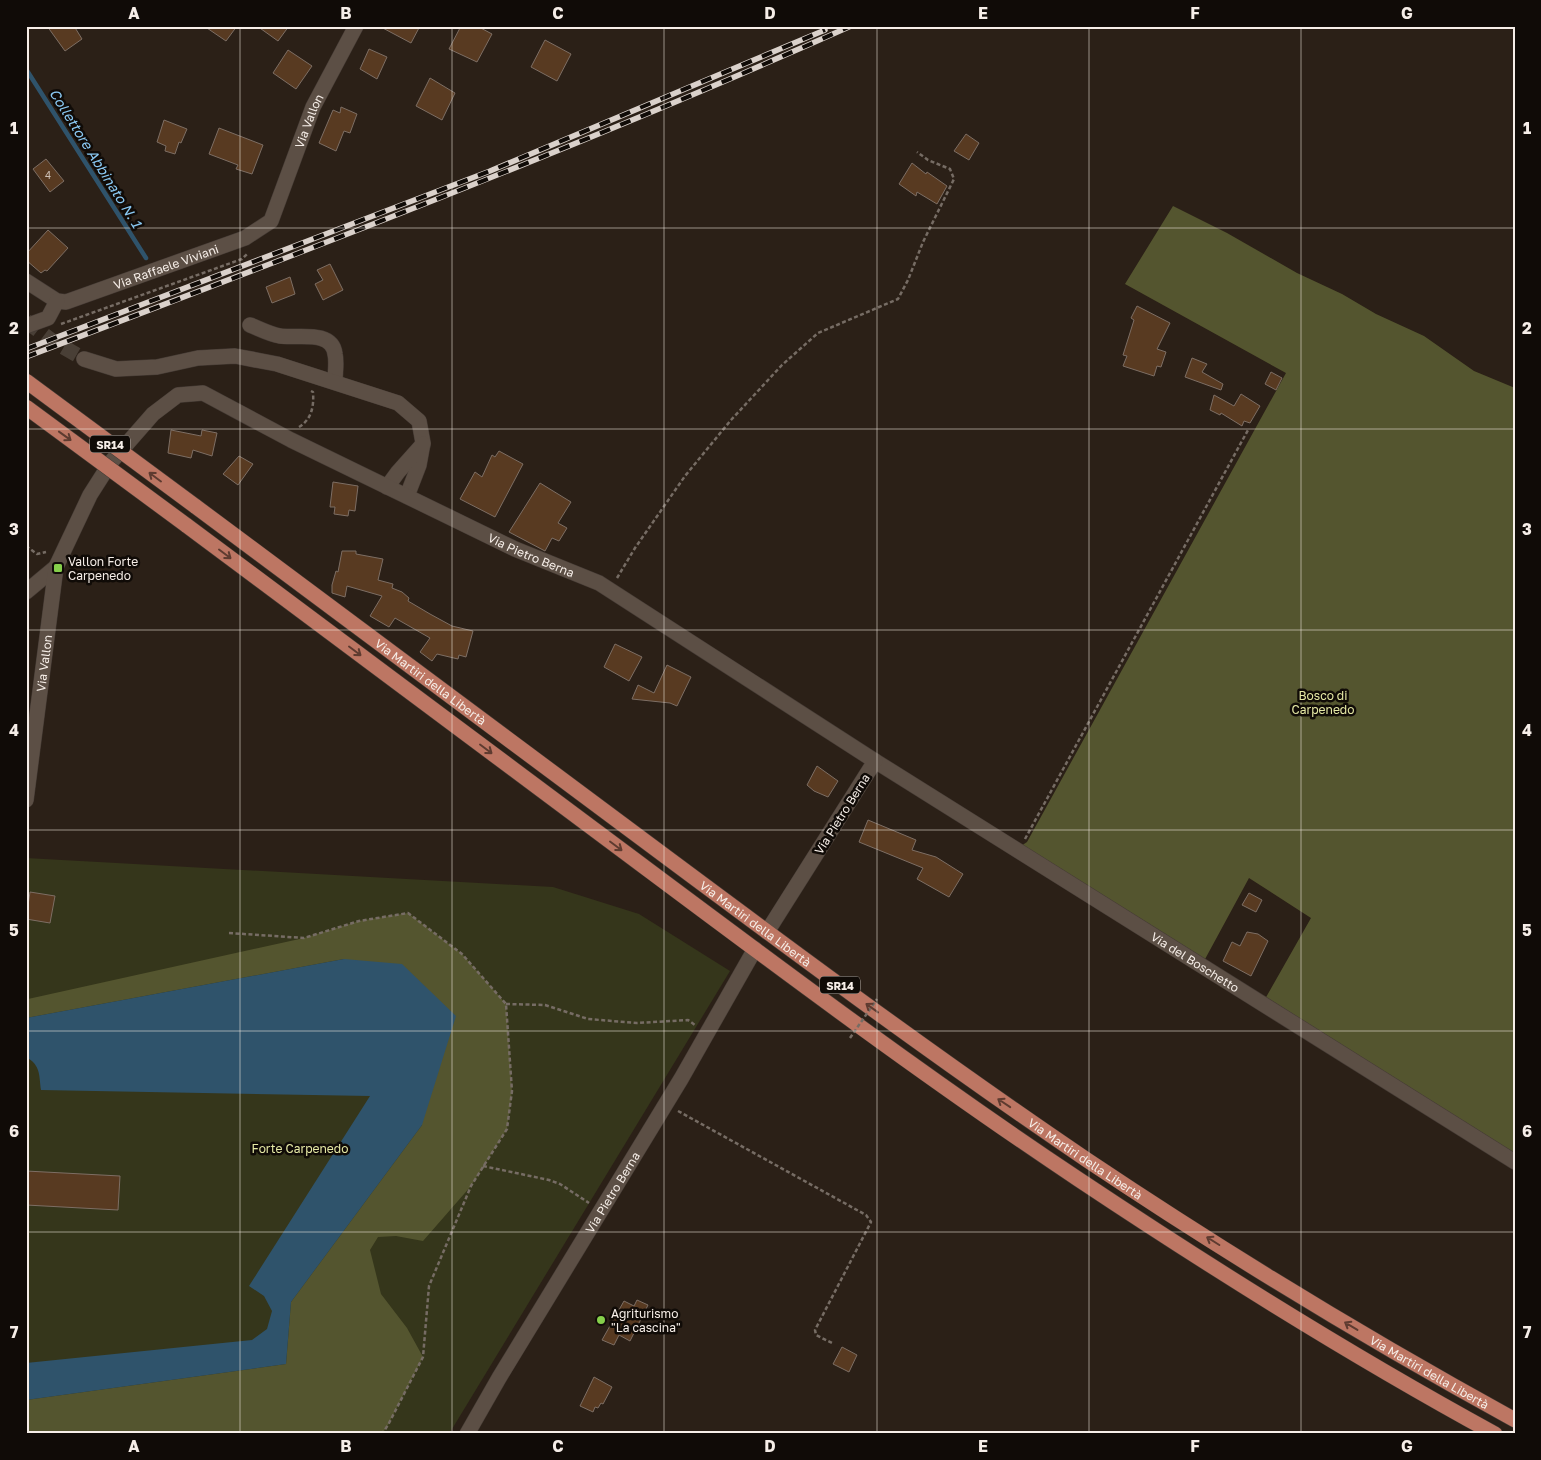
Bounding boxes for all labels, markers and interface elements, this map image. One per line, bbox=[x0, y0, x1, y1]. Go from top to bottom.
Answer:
text: A bbox=[128, 3, 140, 23]
text: B bbox=[340, 3, 352, 23]
text: C bbox=[552, 3, 564, 23]
text: D bbox=[764, 3, 776, 23]
text: E bbox=[978, 3, 988, 23]
text: F bbox=[1190, 3, 1200, 23]
text: G bbox=[1401, 3, 1413, 23]
water label: Collettore Abbinato N. 1 bbox=[46, 85, 146, 231]
street label: Via Vallon bbox=[291, 91, 326, 150]
text: 1 bbox=[10, 118, 18, 138]
text: 1 bbox=[1523, 118, 1531, 138]
house number: 4 bbox=[45, 169, 51, 181]
street label: Via Raffaele Viviani bbox=[111, 241, 220, 292]
text: 2 bbox=[9, 318, 19, 338]
text: 2 bbox=[1522, 318, 1532, 338]
one-way arrow bbox=[58, 431, 72, 441]
road number: SR14 bbox=[90, 436, 130, 452]
one-way arrow bbox=[148, 472, 162, 482]
text: 3 bbox=[9, 519, 19, 539]
text: 3 bbox=[1522, 519, 1532, 539]
street label: Via Pietro Berna bbox=[486, 530, 577, 580]
one-way arrow bbox=[218, 549, 231, 560]
place label: Vallon Forte Carpenedo bbox=[68, 554, 138, 583]
marker: Vallon Forte Carpenedo bbox=[52, 562, 64, 574]
street label: Via Vallon bbox=[33, 634, 55, 693]
street label: Via Martiri della Libertà bbox=[372, 635, 489, 728]
one-way arrow bbox=[348, 646, 361, 657]
park label: Bosco di Carpenedo bbox=[1292, 688, 1354, 717]
text: 4 bbox=[9, 720, 19, 740]
text: 4 bbox=[1522, 720, 1532, 740]
one-way arrow bbox=[479, 743, 492, 754]
street label: Via Pietro Berna bbox=[811, 771, 873, 857]
one-way arrow bbox=[609, 841, 623, 851]
street label: Via Martiri della Libertà bbox=[697, 877, 814, 969]
text: 5 bbox=[9, 920, 19, 940]
text: 5 bbox=[1522, 920, 1532, 940]
street label: Via del Boschetto bbox=[1148, 928, 1242, 995]
road number: SR14 bbox=[820, 976, 860, 994]
one-way arrow bbox=[865, 1003, 879, 1013]
one-way arrow bbox=[998, 1098, 1012, 1108]
street label: Via Martiri della Libertà bbox=[1025, 1115, 1146, 1202]
text: 6 bbox=[9, 1121, 19, 1141]
text: 6 bbox=[1522, 1121, 1532, 1141]
park label: Forte Carpenedo bbox=[252, 1141, 348, 1156]
street label: Via Pietro Berna bbox=[582, 1149, 643, 1236]
one-way arrow bbox=[1206, 1235, 1220, 1245]
place label: Agriturismo "La cascina" bbox=[611, 1306, 681, 1335]
marker: Agriturismo "La cascina" bbox=[595, 1314, 607, 1326]
one-way arrow bbox=[1345, 1321, 1359, 1331]
text: 7 bbox=[10, 1322, 19, 1342]
text: 7 bbox=[1523, 1322, 1532, 1342]
street label: Via Martiri della Libertà bbox=[1367, 1332, 1492, 1412]
text: A bbox=[128, 1436, 140, 1456]
text: B bbox=[340, 1436, 352, 1456]
text: C bbox=[552, 1436, 564, 1456]
text: D bbox=[764, 1436, 776, 1456]
text: E bbox=[978, 1436, 988, 1456]
text: F bbox=[1190, 1436, 1200, 1456]
text: G bbox=[1401, 1436, 1413, 1456]

